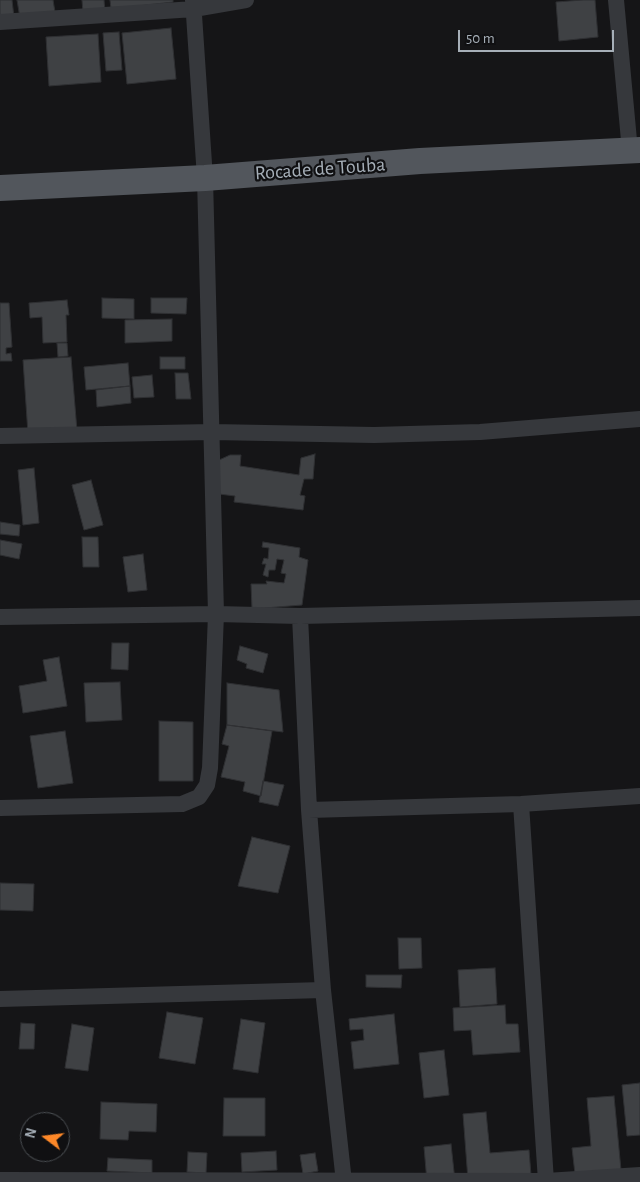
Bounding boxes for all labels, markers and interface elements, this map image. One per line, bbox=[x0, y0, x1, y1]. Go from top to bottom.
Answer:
scale bar bbox=[460, 20, 616, 52]
text: 50 m bbox=[466, 31, 495, 46]
street label: Rocade de Touba bbox=[254, 152, 386, 186]
north arrow bbox=[20, 1112, 70, 1162]
text: N bbox=[23, 1127, 39, 1140]

